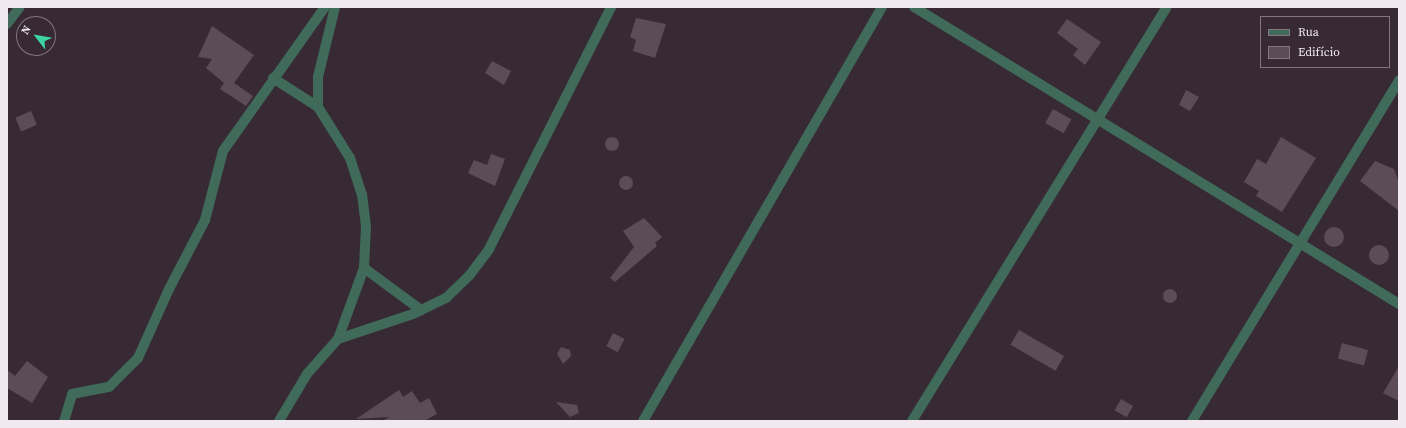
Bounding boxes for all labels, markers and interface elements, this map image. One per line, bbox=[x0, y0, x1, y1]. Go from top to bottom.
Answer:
north arrow bbox=[16, 16, 56, 56]
legend bbox=[1260, 16, 1390, 68]
text: N bbox=[18, 23, 35, 37]
text: Rua bbox=[1298, 24, 1319, 40]
text: Edifício bbox=[1298, 44, 1340, 60]

